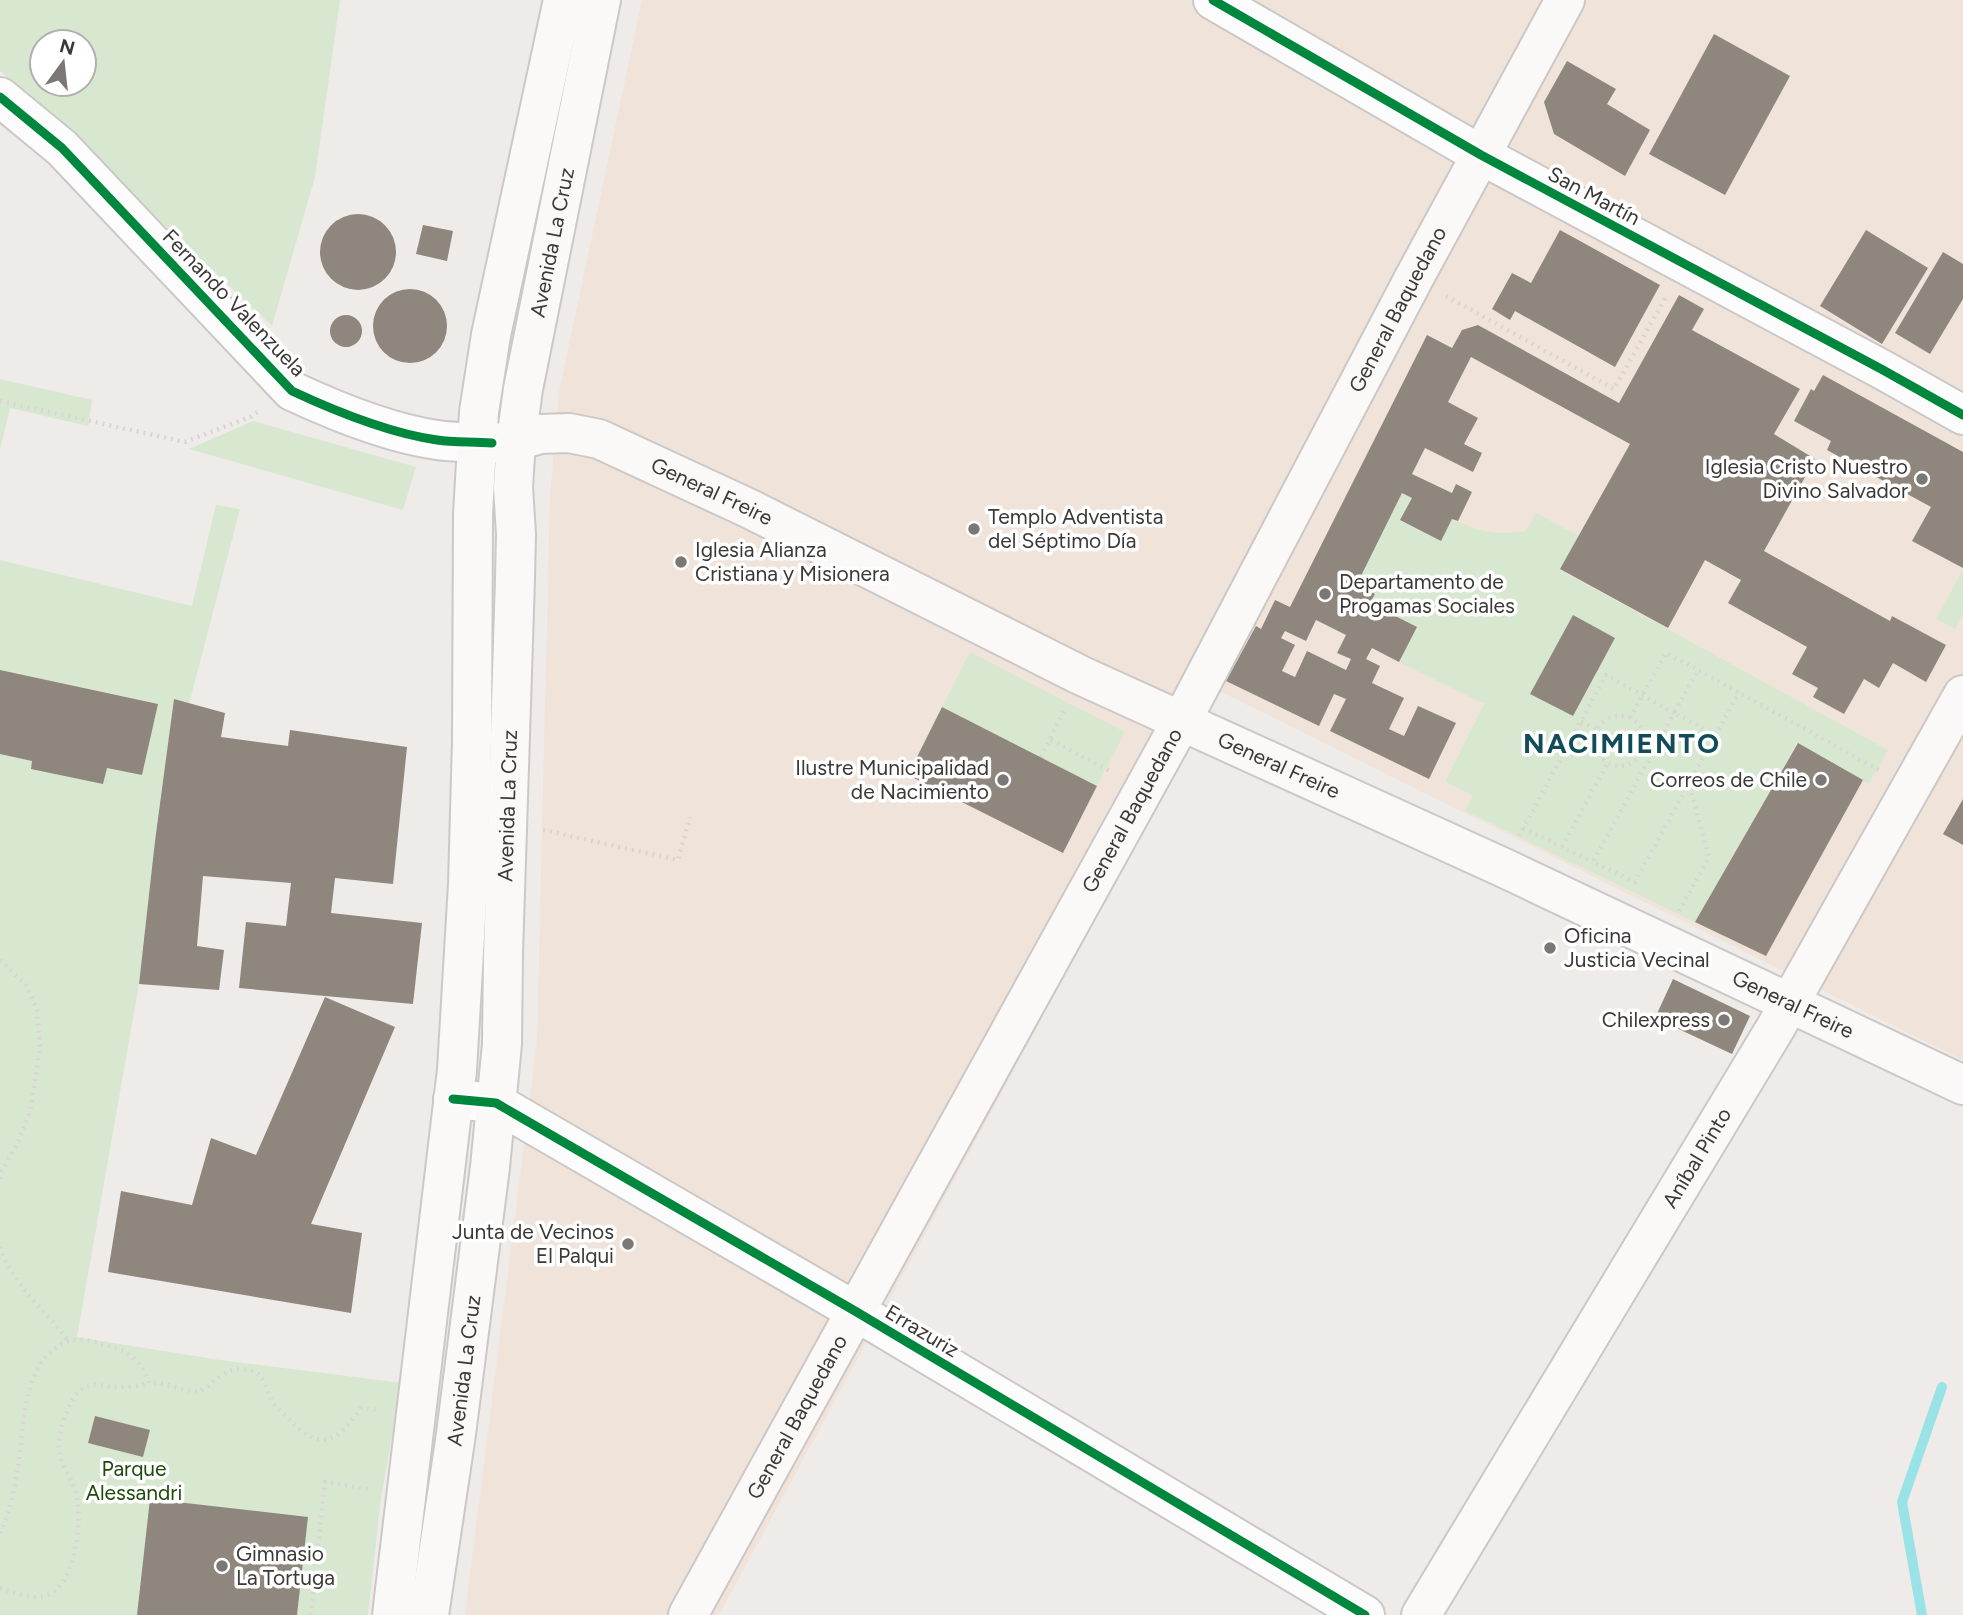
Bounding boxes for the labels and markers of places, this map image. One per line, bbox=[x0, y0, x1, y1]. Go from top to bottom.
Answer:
place label: Iglesia Cristo Nuestro Divino Salvador bbox=[1705, 454, 1908, 503]
marker: Iglesia Cristo Nuestro Divino Salvador bbox=[1914, 471, 1930, 487]
place label: Templo Adventista del Séptimo Día bbox=[988, 504, 1163, 553]
marker: Templo Adventista del Séptimo Día bbox=[966, 521, 982, 537]
place label: Iglesia Alianza Cristiana y Misionera bbox=[695, 537, 890, 586]
marker: Iglesia Alianza Cristiana y Misionera bbox=[673, 554, 689, 570]
place label: Departamento de Progamas Sociales bbox=[1339, 569, 1515, 618]
marker: Departamento de Progamas Sociales bbox=[1317, 586, 1333, 602]
place label: Ilustre Municipalidad de Nacimiento bbox=[795, 755, 989, 804]
place label: Correos de Chile bbox=[1650, 767, 1807, 792]
marker: Ilustre Municipalidad de Nacimiento bbox=[995, 772, 1011, 788]
marker: Correos de Chile bbox=[1813, 772, 1829, 788]
place label: Oficina Justicia Vecinal bbox=[1564, 923, 1710, 972]
marker: Oficina Justicia Vecinal bbox=[1542, 940, 1558, 956]
place label: Chilexpress bbox=[1602, 1007, 1710, 1032]
marker: Chilexpress bbox=[1716, 1012, 1732, 1028]
place label: Junta de Vecinos El Palqui bbox=[452, 1219, 614, 1268]
marker: Junta de Vecinos El Palqui bbox=[620, 1236, 636, 1252]
place label: Gimnasio La Tortuga bbox=[236, 1541, 335, 1590]
marker: Gimnasio La Tortuga bbox=[214, 1558, 230, 1574]

